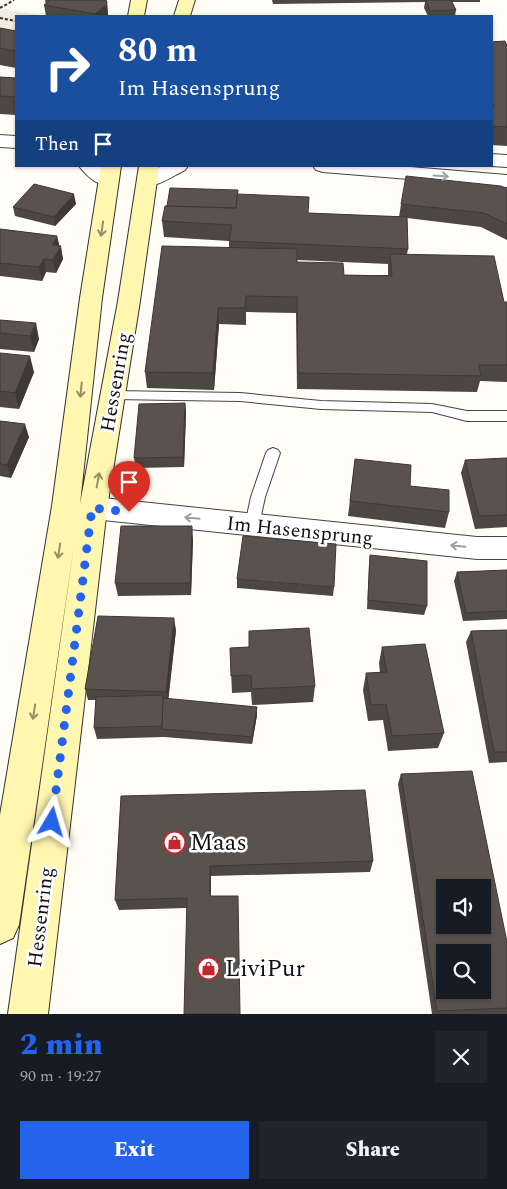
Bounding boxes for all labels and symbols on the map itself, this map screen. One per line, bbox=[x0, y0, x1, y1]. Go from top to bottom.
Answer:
one-way arrow bbox=[433, 171, 449, 180]
one-way arrow bbox=[96, 221, 106, 237]
street label: Hessenring bbox=[92, 330, 140, 434]
one-way arrow bbox=[76, 382, 86, 398]
pin bbox=[108, 461, 150, 512]
one-way arrow bbox=[93, 472, 103, 488]
street label: Im Hasensprung bbox=[225, 508, 375, 554]
one-way arrow bbox=[185, 513, 201, 523]
one-way arrow bbox=[451, 542, 467, 551]
one-way arrow bbox=[54, 543, 64, 559]
one-way arrow bbox=[28, 703, 38, 719]
position arrow bbox=[25, 795, 77, 847]
place label: Maas bbox=[190, 825, 247, 861]
shop icon: Maas bbox=[162, 830, 186, 854]
street label: Hessenring bbox=[20, 865, 62, 969]
place label: LiviPur bbox=[225, 951, 305, 987]
shop icon: LiviPur bbox=[197, 956, 221, 980]

